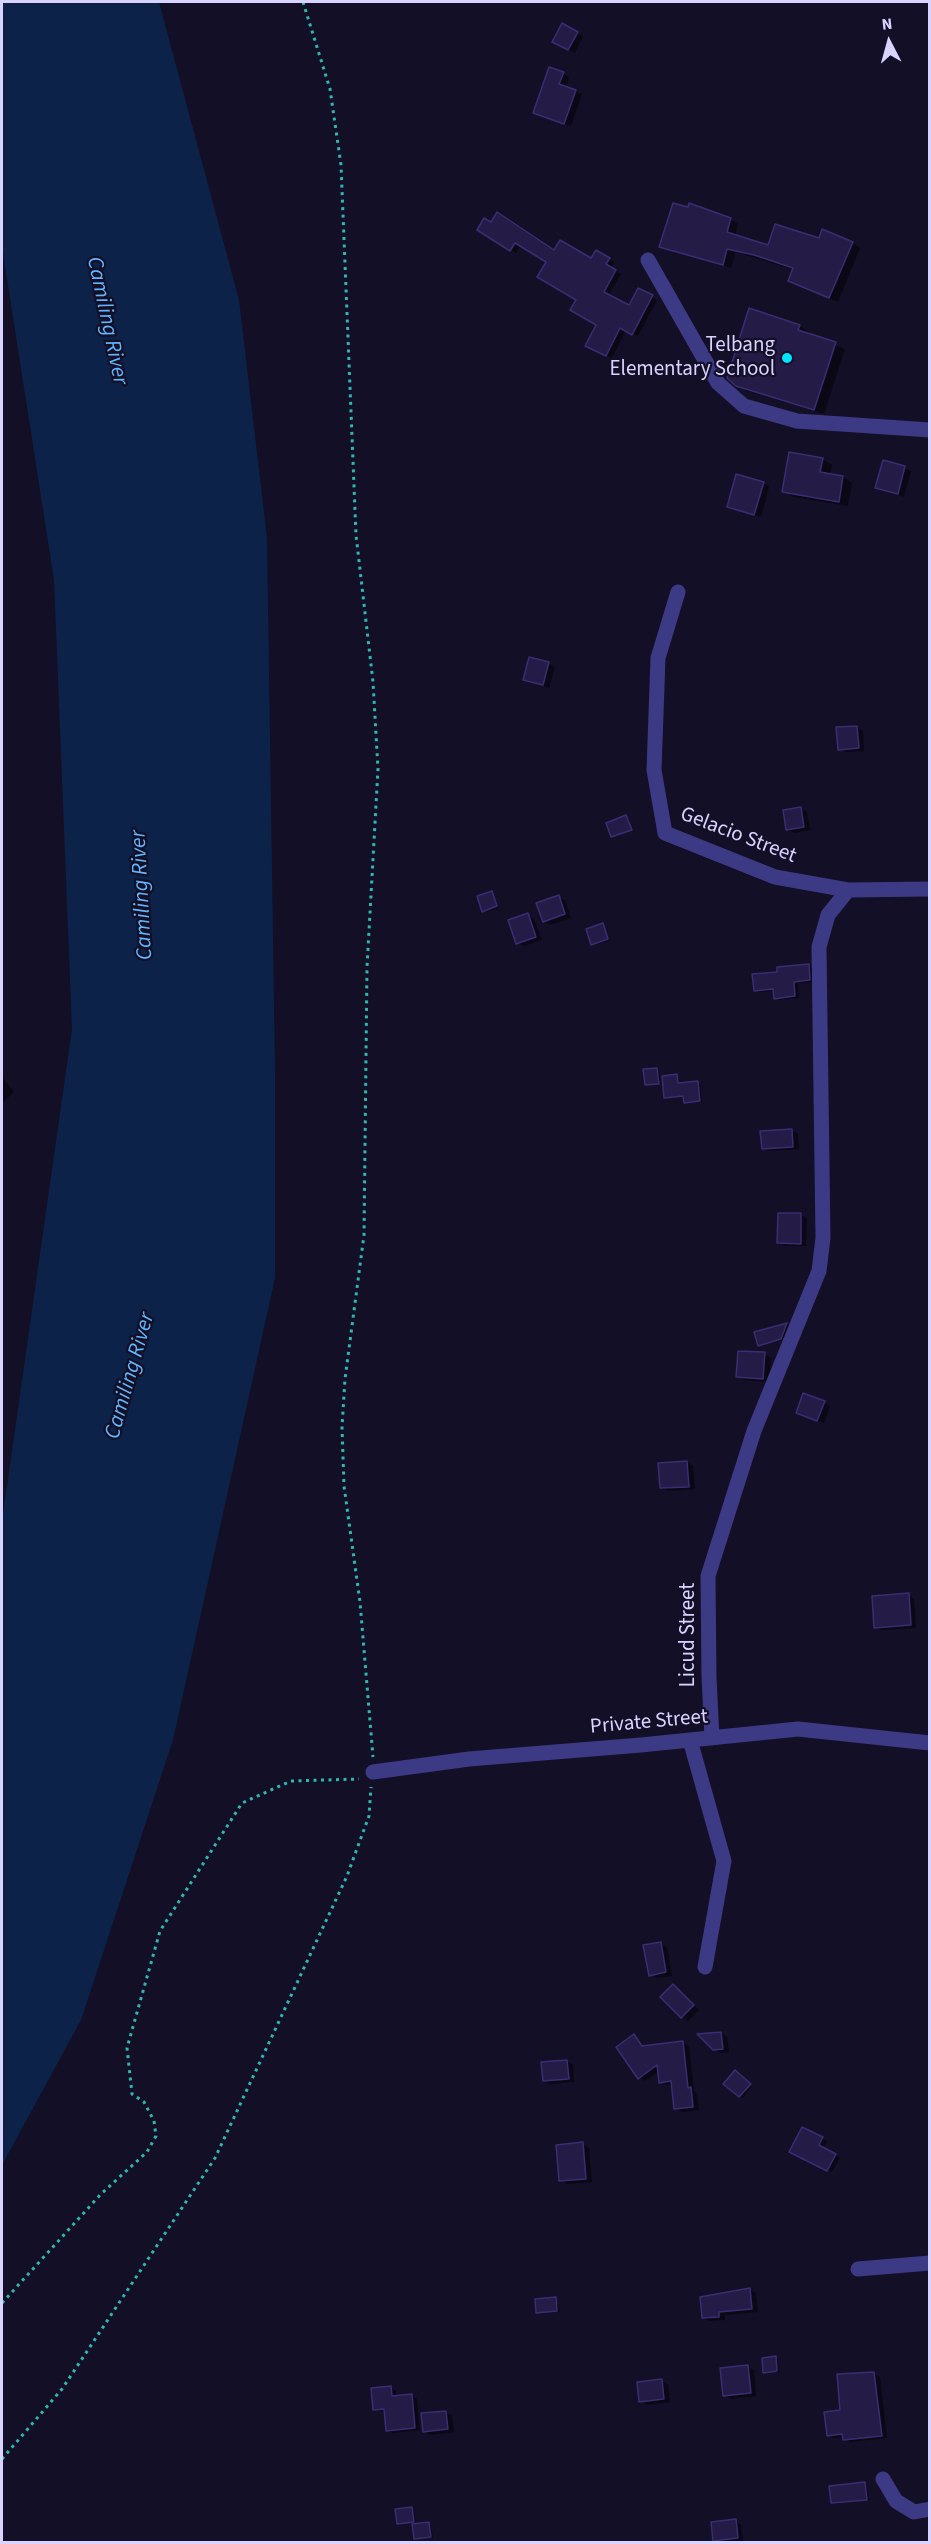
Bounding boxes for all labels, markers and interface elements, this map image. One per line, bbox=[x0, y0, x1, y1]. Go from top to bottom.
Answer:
north arrow bbox=[859, 12, 919, 72]
text: N bbox=[881, 13, 894, 36]
water label: Camiling River bbox=[80, 255, 132, 387]
place label: Telbang Elementary School bbox=[609, 333, 775, 383]
marker: Telbang Elementary School bbox=[780, 351, 794, 365]
street label: Gelacio Street bbox=[676, 802, 800, 870]
water label: Camiling River bbox=[126, 829, 160, 961]
water label: Camiling River bbox=[100, 1310, 162, 1442]
street label: Licud Street bbox=[676, 1583, 702, 1687]
street label: Private Street bbox=[589, 1705, 709, 1741]

